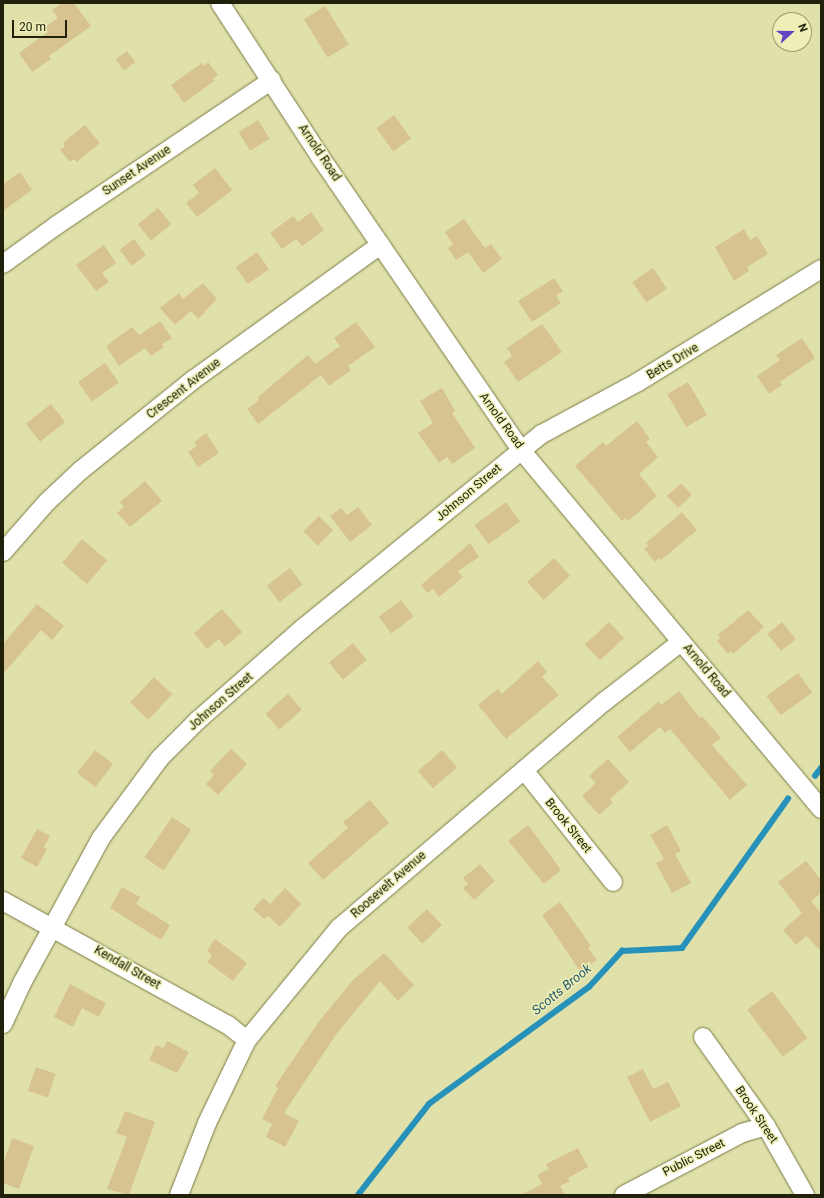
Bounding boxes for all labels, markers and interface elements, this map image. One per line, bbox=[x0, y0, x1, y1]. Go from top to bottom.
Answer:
scale bar bbox=[14, 12, 69, 38]
north arrow bbox=[772, 12, 812, 52]
text: 20 m bbox=[19, 20, 46, 34]
text: N bbox=[795, 22, 810, 34]
street label: Arnold Road bbox=[295, 122, 343, 184]
street label: Sunset Avenue bbox=[100, 143, 174, 199]
street label: Betts Drive bbox=[645, 341, 701, 383]
street label: Crescent Avenue bbox=[144, 356, 224, 422]
street label: Arnold Road bbox=[476, 390, 526, 452]
street label: Johnson Street bbox=[433, 461, 505, 525]
street label: Arnold Road bbox=[679, 641, 733, 701]
street label: Johnson Street bbox=[186, 670, 256, 734]
street label: Brook Street bbox=[542, 796, 594, 856]
street label: Roosevelt Avenue bbox=[349, 848, 429, 922]
street label: Kendall Street bbox=[91, 943, 163, 993]
water label: Scotts Brook bbox=[529, 961, 595, 1019]
street label: Brook Street bbox=[732, 1084, 780, 1146]
street label: Public Street bbox=[661, 1136, 727, 1180]

